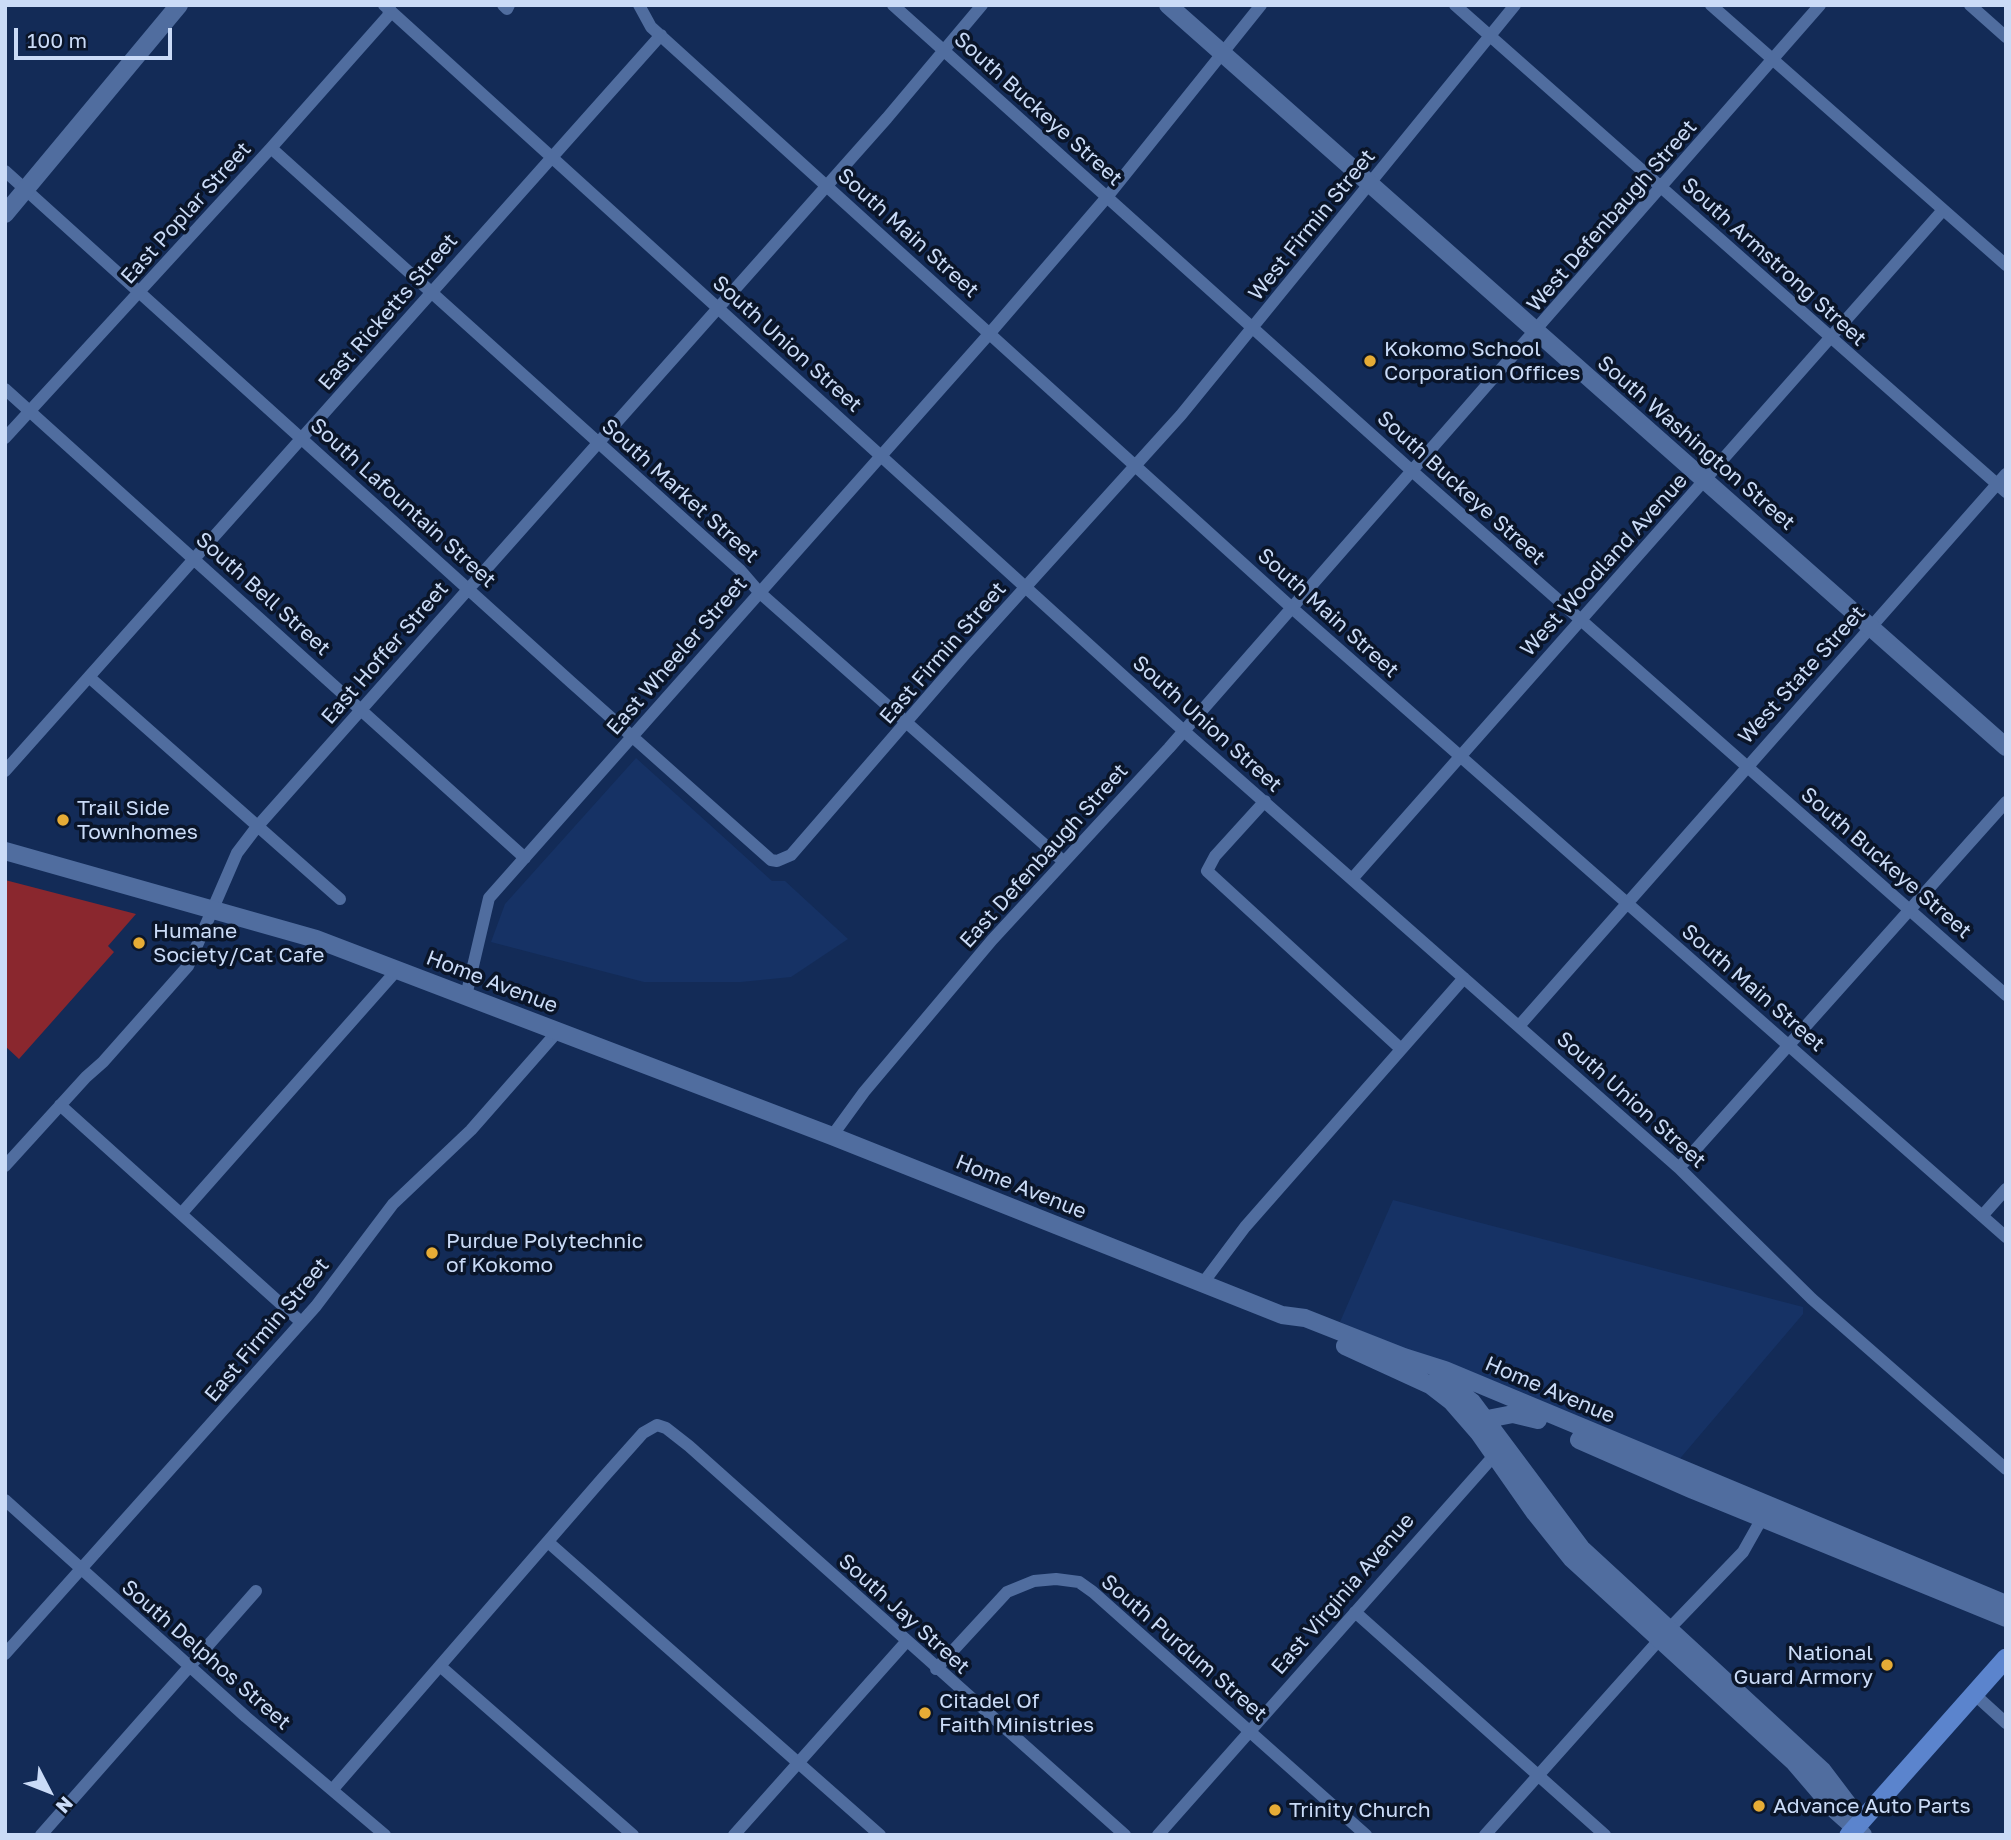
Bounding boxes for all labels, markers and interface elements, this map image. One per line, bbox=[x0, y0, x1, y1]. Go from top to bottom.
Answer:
scale bar bbox=[18, 14, 175, 58]
text: 100 m bbox=[27, 27, 87, 53]
street label: South Buckeye Street bbox=[949, 27, 1127, 191]
street label: West Defenbaugh Street bbox=[1522, 115, 1702, 317]
street label: East Poplar Street bbox=[116, 137, 256, 289]
street label: West Firmin Street bbox=[1243, 144, 1381, 306]
street label: South Main Street bbox=[832, 163, 984, 303]
street label: South Armstrong Street bbox=[1677, 173, 1871, 351]
street label: East Ricketts Street bbox=[313, 229, 463, 395]
street label: South Union Street bbox=[707, 270, 867, 418]
place label: Kokomo School Corporation Offices bbox=[1384, 336, 1580, 386]
street label: South Washington Street bbox=[1592, 350, 1800, 536]
marker: Kokomo School Corporation Offices bbox=[1362, 353, 1378, 369]
street label: South Buckeye Street bbox=[1372, 406, 1550, 570]
street label: South Lafountain Street bbox=[305, 413, 501, 593]
street label: South Market Street bbox=[596, 414, 764, 568]
street label: West Woodland Avenue bbox=[1515, 468, 1693, 662]
street label: South Bell Street bbox=[191, 527, 335, 661]
street label: South Main Street bbox=[1252, 543, 1404, 683]
street label: East Wheeler Street bbox=[602, 572, 752, 740]
street label: East Hoffer Street bbox=[316, 577, 454, 729]
street label: East Firmin Street bbox=[874, 577, 1012, 729]
street label: West State Street bbox=[1733, 601, 1871, 749]
street label: South Union Street bbox=[1127, 650, 1287, 798]
street label: East Defenbaugh Street bbox=[955, 759, 1133, 953]
street label: South Buckeye Street bbox=[1796, 782, 1976, 944]
place label: Trail Side Townhomes bbox=[77, 795, 198, 845]
marker: Trail Side Townhomes bbox=[55, 812, 71, 828]
place label: Humane Society/Cat Cafe bbox=[153, 918, 324, 968]
street label: South Main Street bbox=[1676, 919, 1830, 1057]
marker: Humane Society/Cat Cafe bbox=[131, 935, 147, 951]
street label: Home Avenue bbox=[423, 945, 561, 1019]
street label: South Union Street bbox=[1551, 1026, 1711, 1174]
street label: Home Avenue bbox=[952, 1149, 1090, 1225]
place label: Purdue Polytechnic of Kokomo bbox=[446, 1228, 643, 1278]
marker: Purdue Polytechnic of Kokomo bbox=[424, 1245, 440, 1261]
street label: East Firmin Street bbox=[199, 1253, 335, 1407]
street label: Home Avenue bbox=[1481, 1351, 1619, 1429]
street label: East Virginia Avenue bbox=[1266, 1508, 1420, 1680]
street label: South Jay Street bbox=[833, 1549, 975, 1679]
street label: South Purdum Street bbox=[1096, 1569, 1272, 1727]
street label: South Delphos Street bbox=[116, 1575, 296, 1735]
place label: National Guard Armory bbox=[1733, 1640, 1873, 1690]
marker: National Guard Armory bbox=[1879, 1657, 1895, 1673]
place label: Citadel Of Faith Ministries bbox=[939, 1688, 1094, 1738]
marker: Citadel Of Faith Ministries bbox=[917, 1705, 933, 1721]
north arrow bbox=[14, 1756, 84, 1826]
text: N bbox=[52, 1792, 78, 1818]
place label: Advance Auto Parts bbox=[1773, 1793, 1971, 1819]
place label: Trinity Church bbox=[1289, 1797, 1431, 1823]
marker: Advance Auto Parts bbox=[1751, 1798, 1767, 1814]
marker: Trinity Church bbox=[1267, 1802, 1283, 1818]

